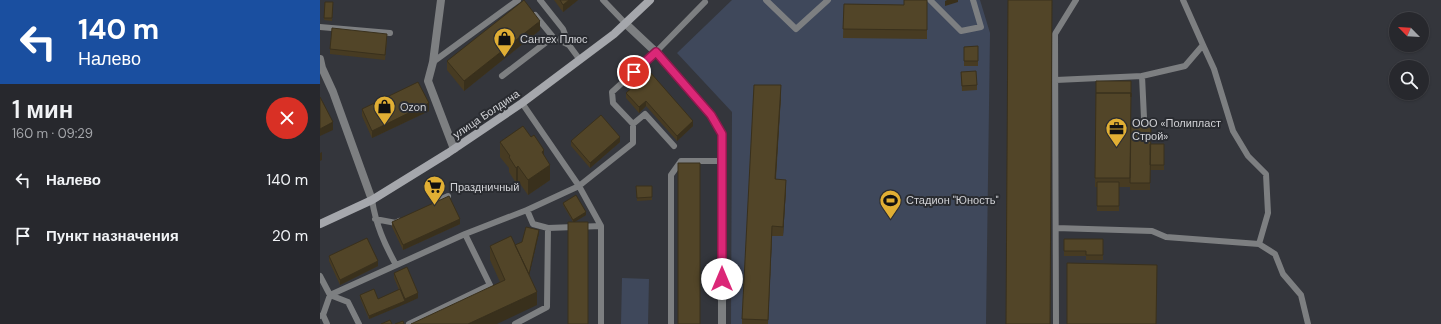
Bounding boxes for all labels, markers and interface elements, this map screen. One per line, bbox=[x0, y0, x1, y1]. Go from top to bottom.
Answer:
text: 140 m bbox=[78, 11, 159, 48]
north arrow bbox=[1389, 12, 1429, 52]
map controls bbox=[1389, 12, 1429, 100]
icon: left bbox=[12, 16, 64, 68]
shop icon: Сантех Плюс bbox=[491, 26, 517, 59]
place label: Сантех Плюс bbox=[520, 32, 588, 46]
text: Налево bbox=[78, 47, 141, 71]
pin bbox=[617, 55, 651, 89]
button: search bbox=[1389, 60, 1429, 100]
icon: arrive bbox=[623, 61, 645, 83]
street label: улица Болдина bbox=[450, 86, 523, 141]
text: 1 мин bbox=[12, 94, 73, 125]
shop icon: Ozon bbox=[372, 94, 398, 127]
button: close bbox=[266, 97, 308, 139]
place label: Ozon bbox=[400, 100, 426, 114]
office icon: ООО «Полипласт Строй» bbox=[1103, 116, 1129, 149]
place label: ООО «Полипласт Строй» bbox=[1132, 116, 1221, 143]
text: 160 m · 09:29 bbox=[12, 125, 93, 142]
icon: left bbox=[12, 169, 34, 191]
text: Налево bbox=[46, 170, 101, 190]
text: 140 m bbox=[267, 170, 308, 190]
supermarket icon: Праздничный bbox=[422, 174, 448, 207]
place label: Праздничный bbox=[450, 180, 519, 194]
sports icon: Стадион "Юность" bbox=[877, 187, 903, 220]
place label: Стадион "Юность" bbox=[906, 193, 999, 207]
icon: arrive bbox=[12, 225, 34, 247]
text: Пункт назначения bbox=[46, 226, 179, 246]
text: 20 m bbox=[272, 226, 308, 246]
position arrow bbox=[701, 258, 743, 300]

